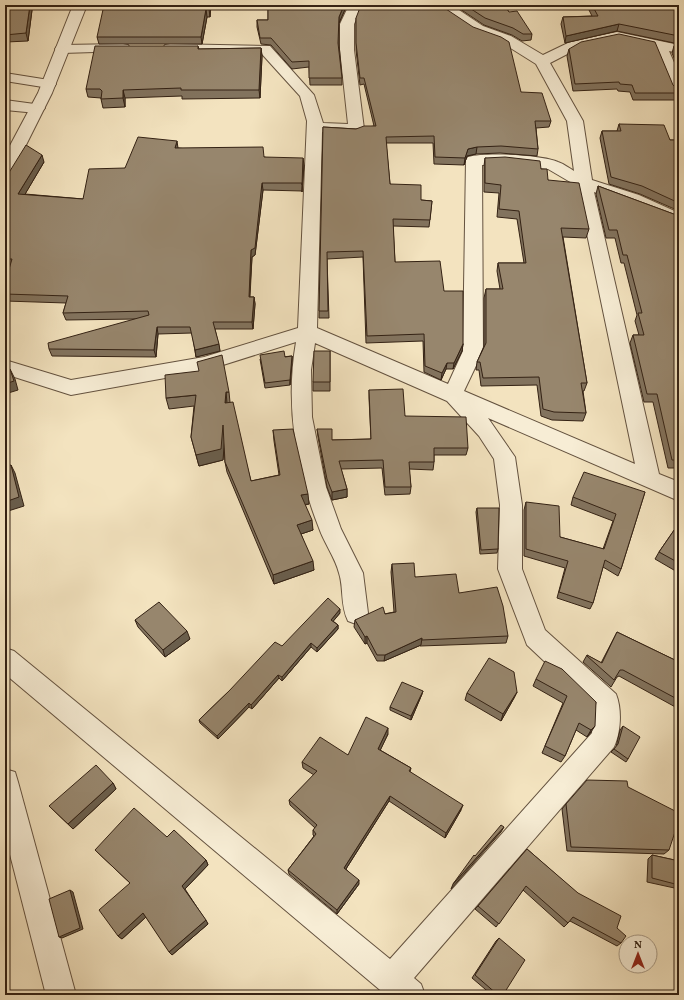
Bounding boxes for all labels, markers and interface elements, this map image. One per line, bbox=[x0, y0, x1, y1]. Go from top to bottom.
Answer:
north arrow bbox=[618, 934, 658, 974]
text: N bbox=[634, 938, 642, 953]

